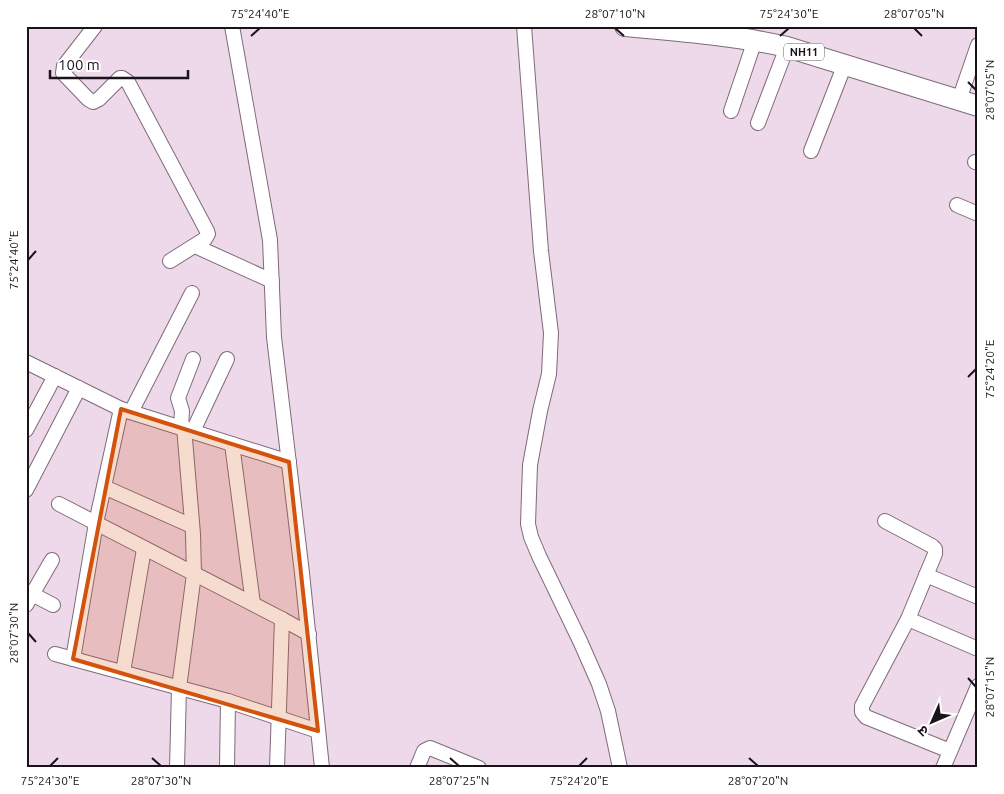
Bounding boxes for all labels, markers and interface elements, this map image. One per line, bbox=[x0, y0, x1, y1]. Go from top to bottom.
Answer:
text: 75°24'40"E bbox=[231, 7, 290, 20]
text: 28°07'10"N bbox=[585, 7, 645, 20]
text: 75°24'30"E bbox=[760, 7, 819, 20]
text: 28°07'05"N bbox=[884, 7, 944, 20]
road number: NH11 bbox=[784, 44, 824, 61]
scale bar bbox=[50, 48, 188, 80]
text: 100 m bbox=[58, 56, 100, 73]
text: 28°07'05"N bbox=[983, 60, 996, 120]
text: 75°24'40"E bbox=[7, 230, 20, 289]
text: 75°24'20"E bbox=[983, 339, 996, 398]
text: 28°07'30"N bbox=[7, 603, 20, 663]
text: 28°07'15"N bbox=[983, 657, 996, 717]
north arrow bbox=[906, 696, 956, 746]
text: उ bbox=[914, 722, 931, 740]
text: 75°24'30"E bbox=[21, 774, 80, 787]
text: 28°07'30"N bbox=[131, 774, 191, 787]
text: 28°07'25"N bbox=[429, 774, 489, 787]
text: 75°24'20"E bbox=[550, 774, 609, 787]
text: 28°07'20"N bbox=[728, 774, 788, 787]

